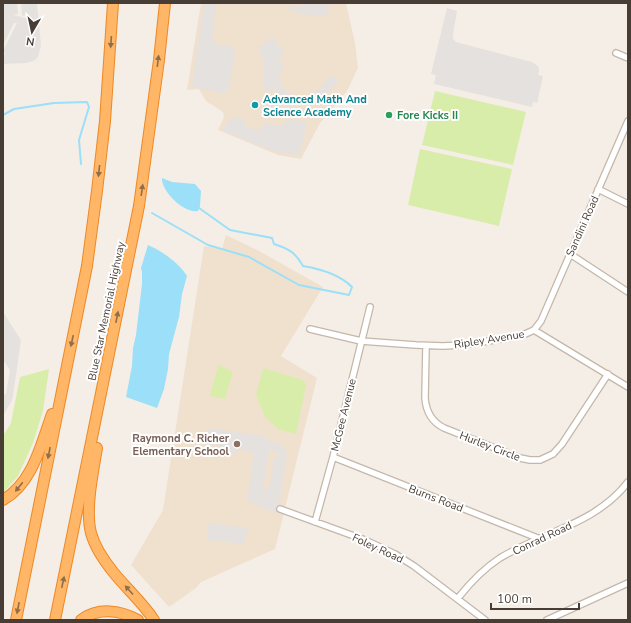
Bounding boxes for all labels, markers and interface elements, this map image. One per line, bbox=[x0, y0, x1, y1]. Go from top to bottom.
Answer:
north arrow bbox=[12, 12, 52, 52]
text: N bbox=[25, 33, 36, 49]
one-way arrow bbox=[108, 36, 115, 48]
one-way arrow bbox=[155, 55, 162, 67]
place label: Advanced Math And Science Academy bbox=[263, 92, 367, 120]
marker: Advanced Math And Science Academy bbox=[250, 100, 260, 110]
place label: Fore Kicks II bbox=[397, 108, 458, 123]
marker: Fore Kicks II bbox=[384, 110, 394, 120]
one-way arrow bbox=[96, 165, 103, 177]
one-way arrow bbox=[139, 184, 145, 196]
street label: Sandini Road bbox=[562, 193, 603, 259]
street label: Blue Star Memorial Highway bbox=[84, 240, 129, 382]
one-way arrow bbox=[114, 311, 120, 324]
street label: Ripley Avenue bbox=[453, 326, 526, 352]
one-way arrow bbox=[69, 335, 75, 347]
street label: McGee Avenue bbox=[327, 377, 360, 453]
street label: Hurley Circle bbox=[457, 428, 522, 465]
place label: Raymond C. Richer Elementary School bbox=[132, 431, 230, 459]
marker: Raymond C. Richer Elementary School bbox=[232, 439, 242, 449]
one-way arrow bbox=[46, 447, 52, 459]
street label: Burns Road bbox=[406, 481, 465, 516]
one-way arrow bbox=[14, 482, 23, 492]
street label: Conrad Road bbox=[510, 518, 574, 559]
street label: Foley Road bbox=[350, 530, 406, 567]
one-way arrow bbox=[60, 576, 66, 588]
one-way arrow bbox=[125, 585, 134, 595]
scale bar bbox=[491, 585, 579, 611]
text: 100 m bbox=[497, 591, 532, 607]
one-way arrow bbox=[15, 602, 21, 614]

